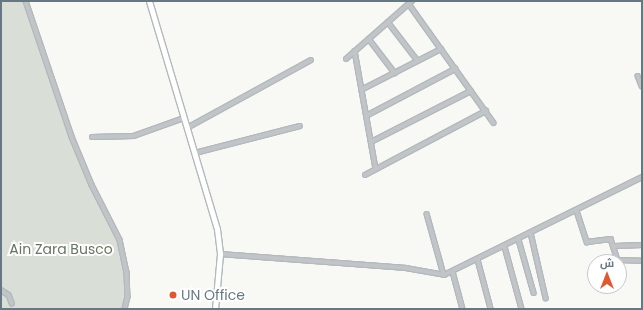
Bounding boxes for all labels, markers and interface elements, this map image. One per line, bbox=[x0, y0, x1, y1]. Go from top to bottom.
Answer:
park label: Ain Zara Busco bbox=[9, 241, 113, 257]
north arrow bbox=[587, 254, 627, 294]
text: ش bbox=[600, 255, 614, 271]
place label: UN Office bbox=[181, 287, 245, 303]
marker: UN Office bbox=[168, 290, 178, 300]

